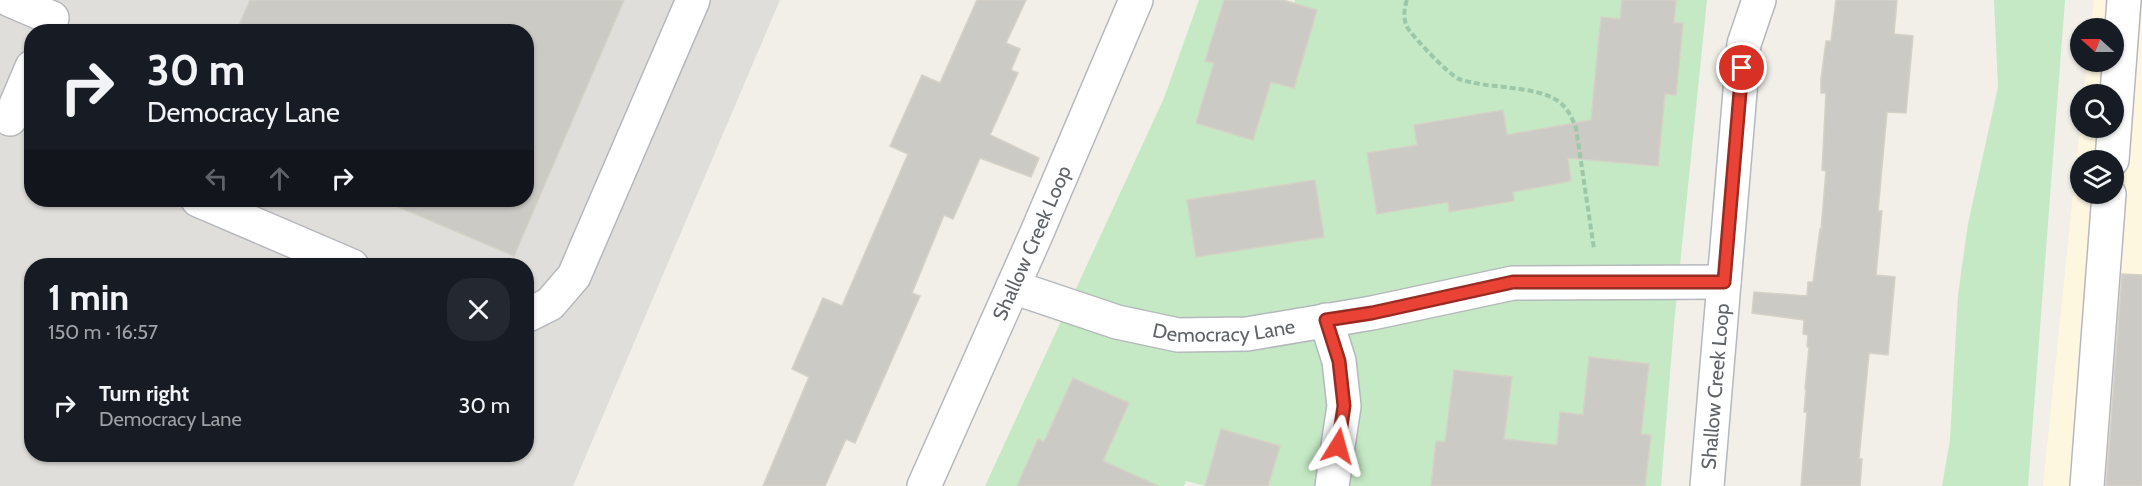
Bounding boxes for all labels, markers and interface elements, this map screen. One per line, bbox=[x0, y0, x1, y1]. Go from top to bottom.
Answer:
north arrow bbox=[2070, 18, 2124, 72]
map controls bbox=[2070, 18, 2124, 204]
pin bbox=[1716, 42, 1767, 93]
text: 30 m bbox=[147, 44, 245, 96]
icon: right bbox=[48, 48, 126, 126]
icon: arrive bbox=[1725, 51, 1758, 84]
button: search bbox=[2070, 84, 2124, 138]
text: Democracy Lane bbox=[147, 96, 340, 129]
button: layers bbox=[2070, 150, 2124, 204]
icon: left bbox=[200, 162, 233, 195]
icon: ahead bbox=[263, 162, 296, 195]
icon: right bbox=[326, 162, 359, 195]
street label: Shallow Creek Loop bbox=[987, 162, 1076, 324]
text: 1 min bbox=[48, 275, 129, 319]
button: close bbox=[447, 278, 510, 341]
street label: Shallow Creek Loop bbox=[1696, 302, 1734, 470]
street label: Democracy Lane bbox=[1151, 314, 1297, 347]
text: 150 m · 16:57 bbox=[48, 320, 158, 344]
text: Turn right bbox=[99, 380, 189, 407]
icon: right bbox=[48, 389, 81, 422]
text: 30 m bbox=[458, 392, 510, 419]
text: Democracy Lane bbox=[99, 407, 242, 431]
position arrow bbox=[1306, 414, 1370, 478]

